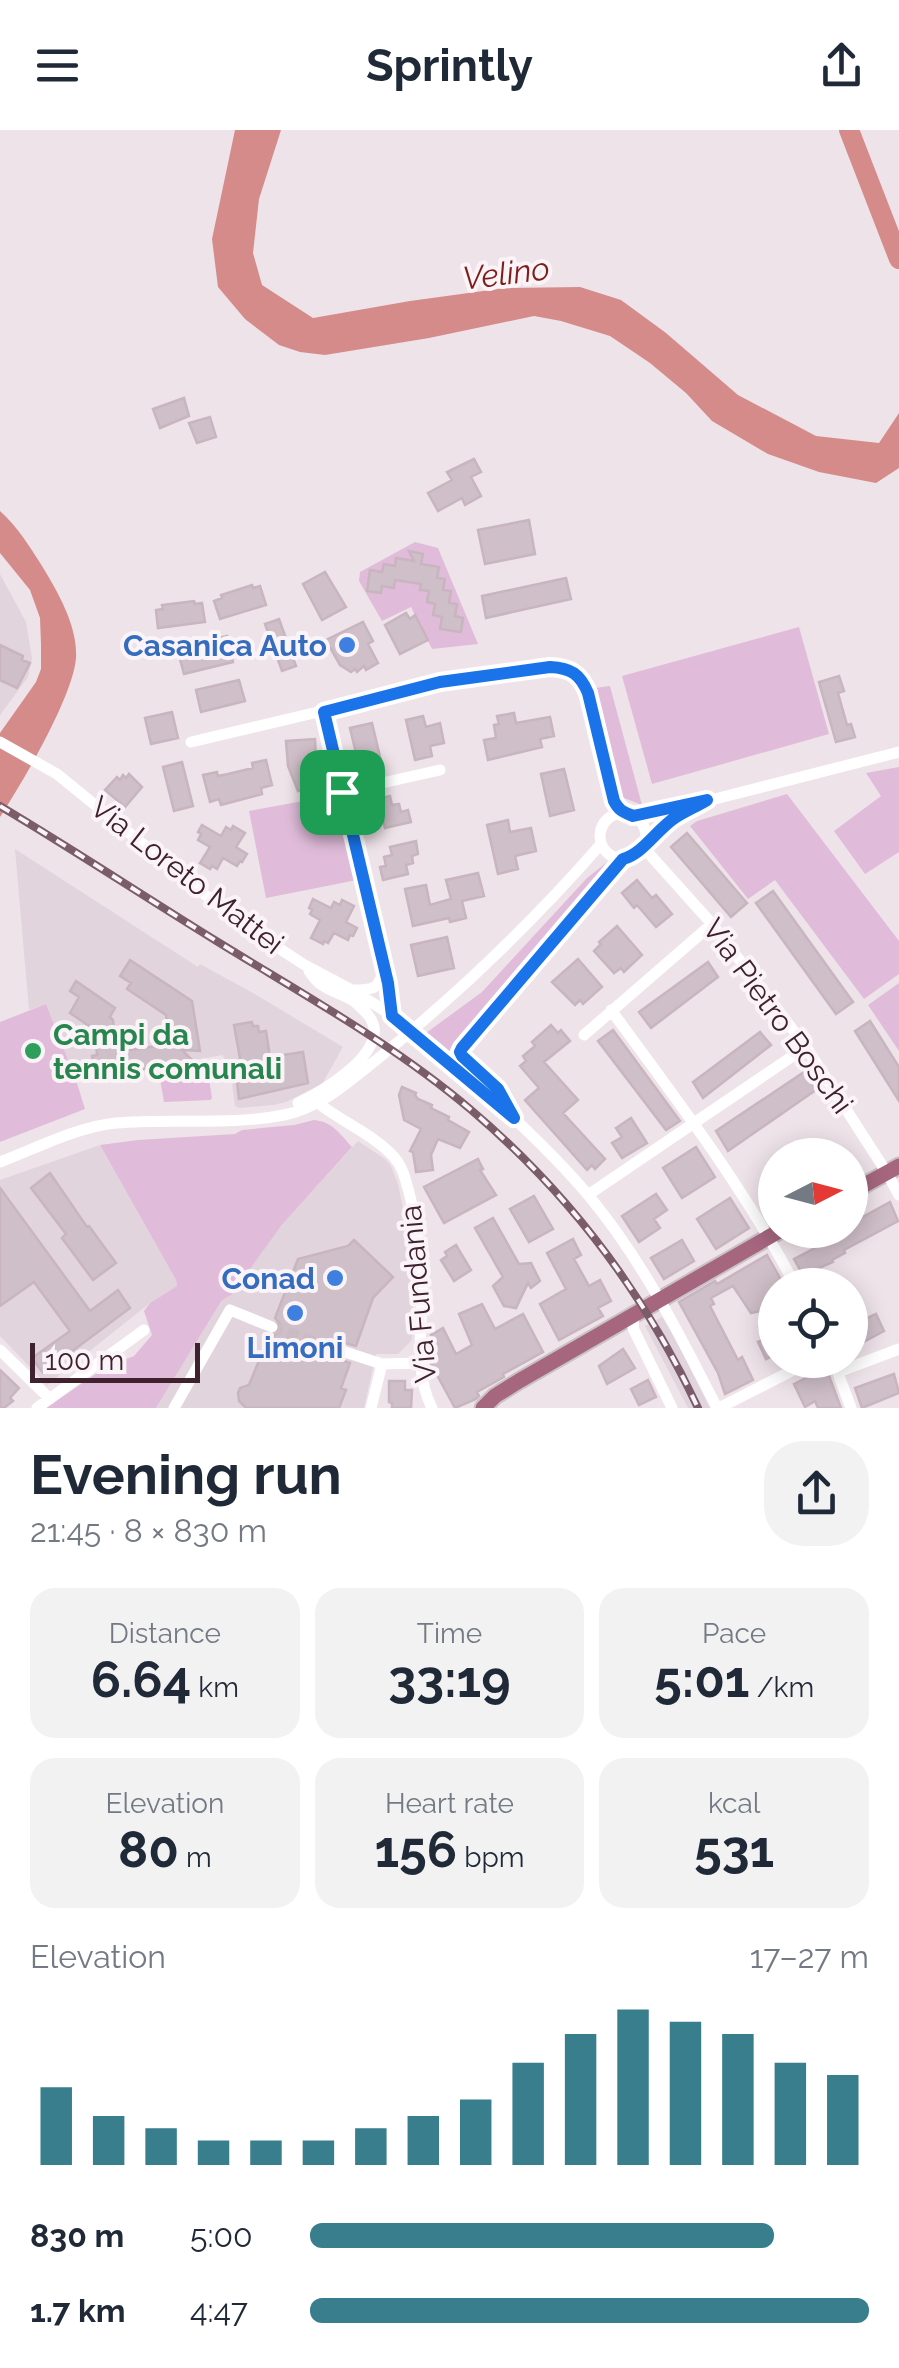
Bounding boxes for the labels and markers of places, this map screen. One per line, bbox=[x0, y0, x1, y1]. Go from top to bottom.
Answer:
place label: Casanica Auto bbox=[123, 628, 327, 663]
marker: Casanica Auto bbox=[336, 634, 358, 656]
pin bbox=[300, 750, 385, 835]
place label: Campi da tennis comunali bbox=[53, 1017, 282, 1086]
marker: Campi da tennis comunali bbox=[22, 1040, 44, 1062]
place label: Conad bbox=[222, 1261, 315, 1296]
marker: Conad bbox=[324, 1267, 346, 1289]
marker: Limoni bbox=[284, 1302, 306, 1324]
place label: Limoni bbox=[246, 1330, 344, 1365]

